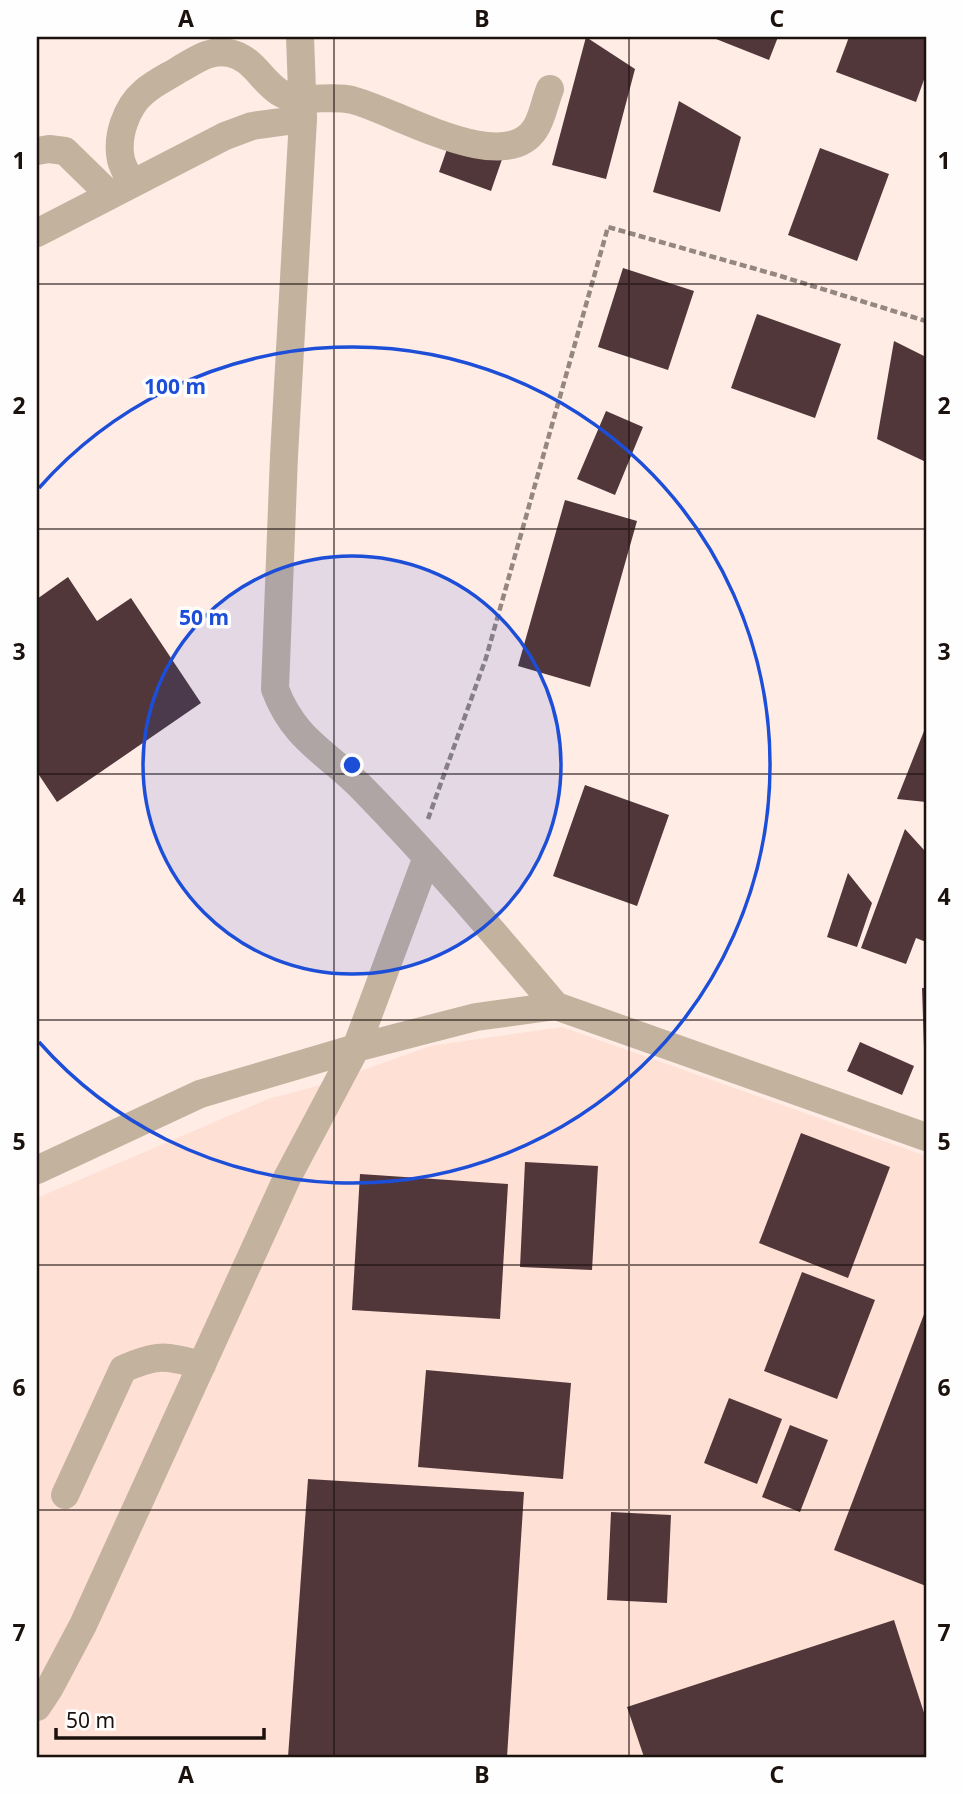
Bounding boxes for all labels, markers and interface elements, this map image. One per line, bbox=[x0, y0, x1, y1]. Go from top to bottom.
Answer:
text: A bbox=[178, 2, 194, 34]
text: B bbox=[474, 2, 490, 34]
text: C bbox=[770, 2, 785, 34]
text: 1 bbox=[12, 144, 26, 176]
text: 1 bbox=[937, 144, 951, 176]
text: 100 m bbox=[144, 372, 206, 400]
text: 2 bbox=[12, 389, 26, 421]
text: 2 bbox=[937, 389, 951, 421]
text: 50 m bbox=[179, 603, 229, 631]
text: 3 bbox=[12, 635, 26, 667]
text: 3 bbox=[937, 635, 951, 667]
centre of rings bbox=[340, 753, 364, 777]
text: 4 bbox=[12, 880, 26, 912]
text: 4 bbox=[937, 880, 951, 912]
text: 5 bbox=[12, 1125, 26, 1157]
text: 5 bbox=[937, 1125, 951, 1157]
text: 6 bbox=[12, 1371, 26, 1403]
text: 6 bbox=[937, 1371, 951, 1403]
text: 7 bbox=[12, 1616, 26, 1648]
text: 7 bbox=[937, 1616, 951, 1648]
scale bar bbox=[56, 1696, 264, 1740]
text: 50 m bbox=[66, 1706, 115, 1734]
text: A bbox=[178, 1758, 194, 1790]
text: B bbox=[474, 1758, 490, 1790]
text: C bbox=[770, 1758, 785, 1790]

